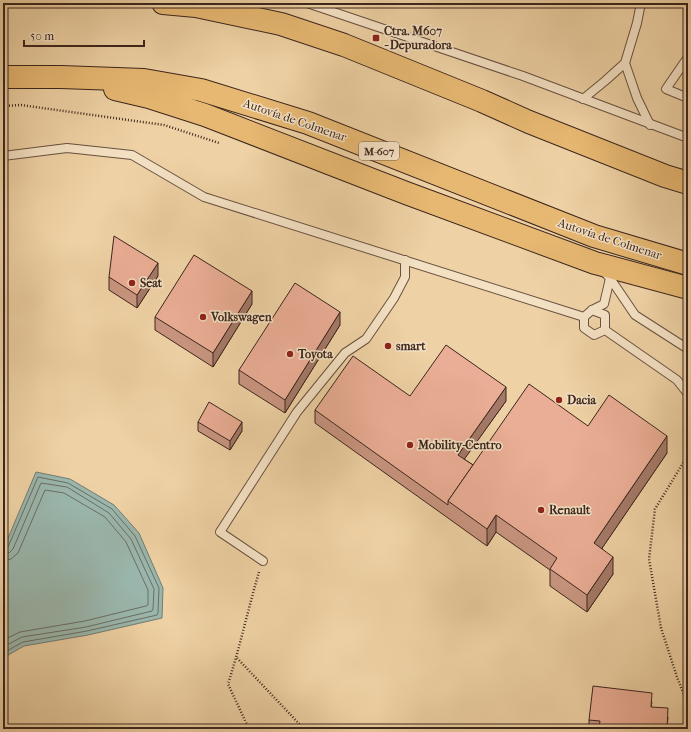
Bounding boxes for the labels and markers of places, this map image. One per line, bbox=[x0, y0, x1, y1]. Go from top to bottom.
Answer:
place label: Ctra. M607 - Depuradora bbox=[384, 24, 452, 53]
marker: Ctra. M607 - Depuradora bbox=[371, 33, 381, 43]
place label: Seat bbox=[140, 276, 163, 290]
marker: Seat bbox=[127, 278, 137, 288]
place label: Volkswagen bbox=[210, 310, 273, 325]
marker: Volkswagen bbox=[198, 312, 208, 322]
place label: smart bbox=[396, 339, 426, 353]
marker: smart bbox=[383, 341, 393, 351]
place label: Toyota bbox=[297, 347, 333, 362]
marker: Toyota bbox=[285, 349, 295, 359]
place label: Dacia bbox=[567, 393, 597, 407]
marker: Dacia bbox=[554, 395, 564, 405]
place label: Mobility-Centro bbox=[417, 438, 502, 453]
marker: Mobility-Centro bbox=[405, 440, 415, 450]
place label: Renault bbox=[549, 503, 591, 517]
marker: Renault bbox=[536, 505, 546, 515]

